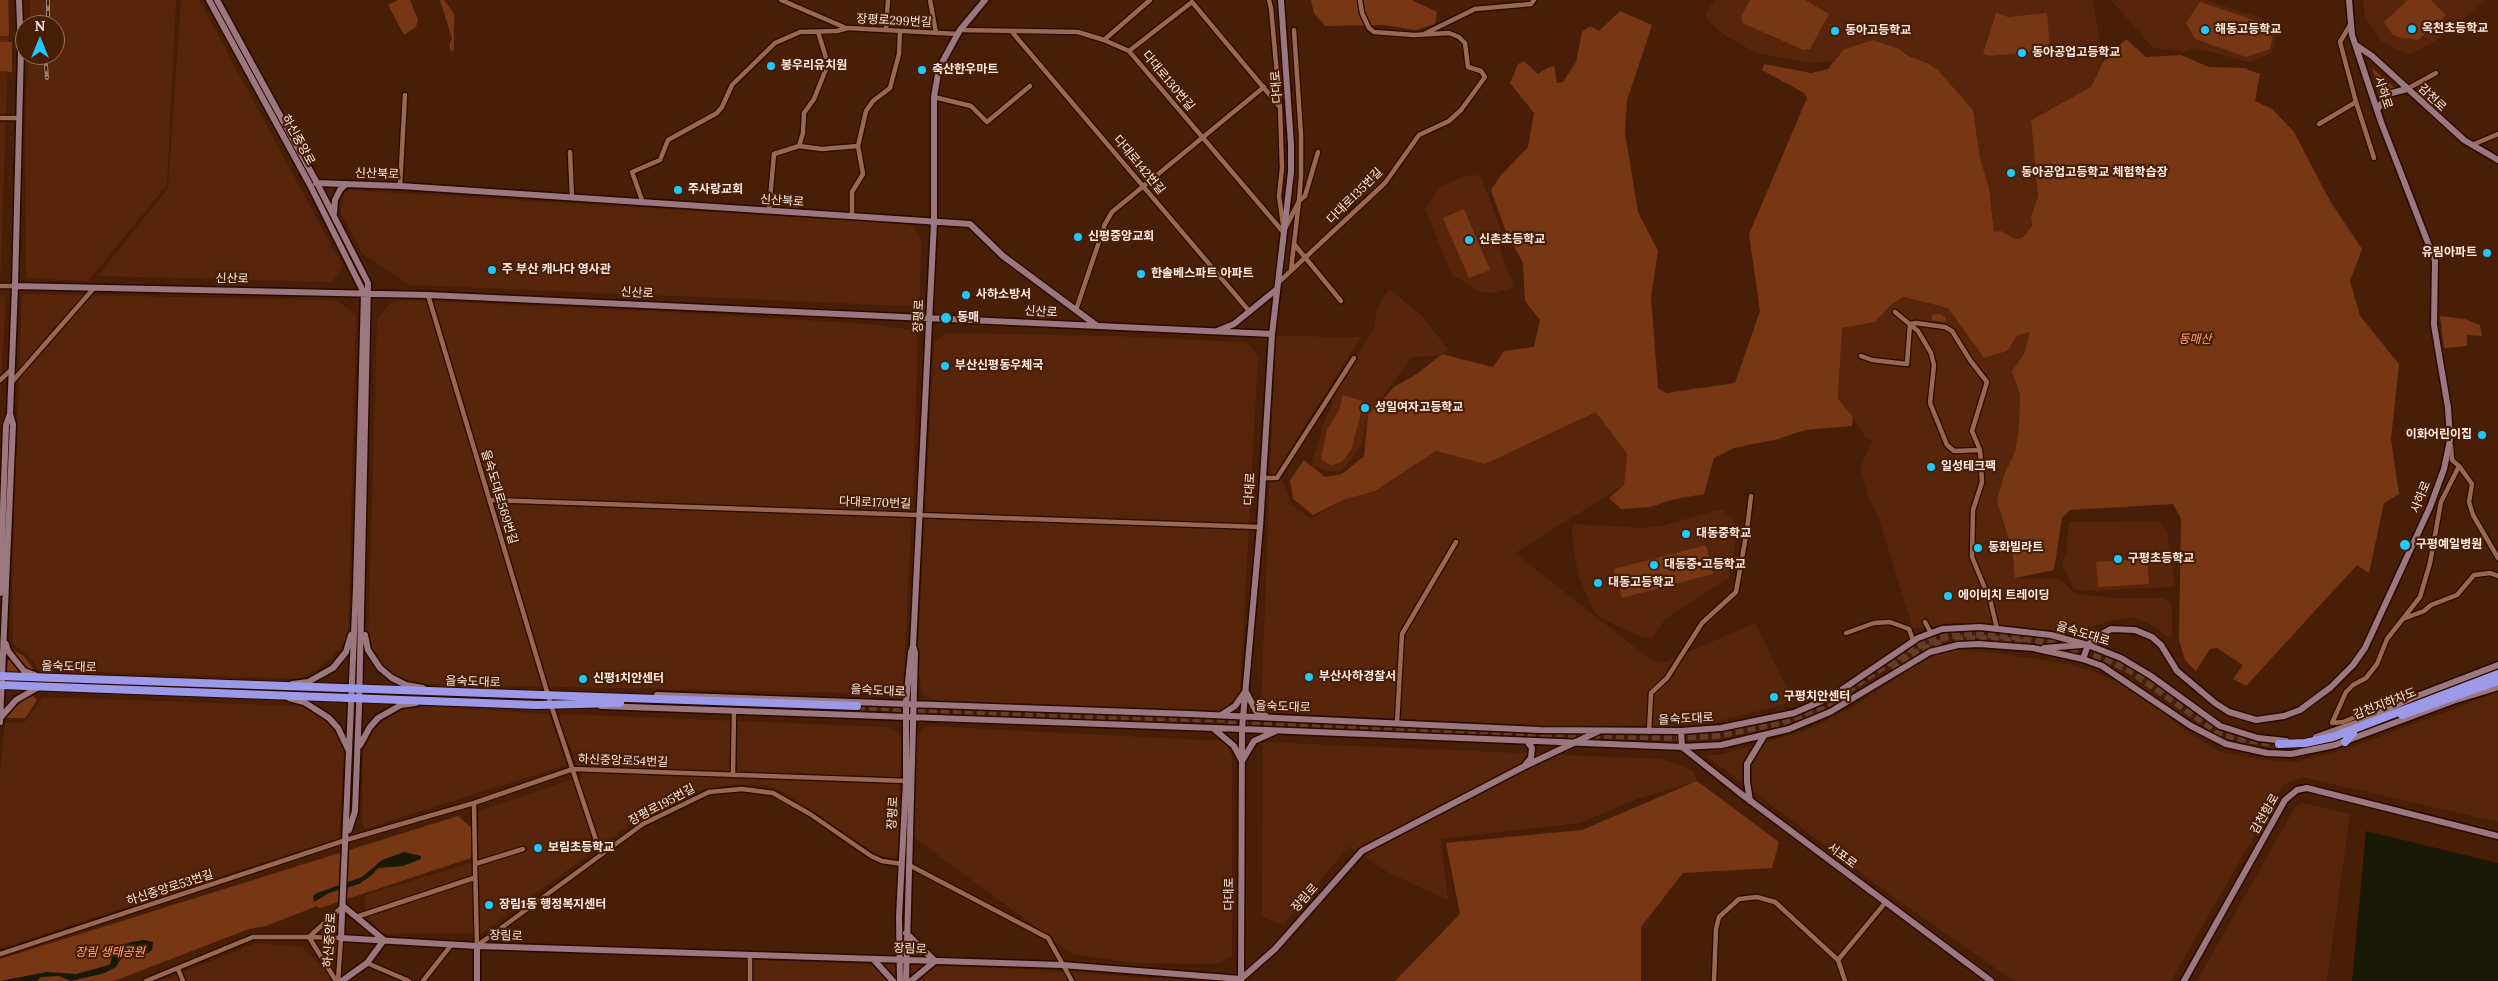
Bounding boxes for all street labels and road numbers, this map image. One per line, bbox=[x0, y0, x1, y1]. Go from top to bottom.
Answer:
street label: 장평로299번길 bbox=[856, 12, 932, 30]
street label: 다대로130번길 bbox=[1139, 48, 1197, 114]
street label: 다대로 bbox=[1269, 70, 1285, 104]
street label: 사하로 bbox=[2371, 75, 2395, 111]
street label: 감천로 bbox=[2415, 81, 2449, 115]
street label: 하신중앙로 bbox=[278, 112, 318, 168]
street label: 다대로142번길 bbox=[1110, 133, 1168, 197]
street label: 다대로135번길 bbox=[1324, 165, 1386, 227]
street label: 신산북로 bbox=[355, 166, 399, 182]
street label: 신산북로 bbox=[759, 192, 805, 210]
street label: 신산로 bbox=[215, 272, 249, 286]
street label: 신산로 bbox=[620, 285, 654, 301]
street label: 장평로 bbox=[911, 299, 927, 333]
street label: 신산로 bbox=[1024, 304, 1058, 320]
street label: 을숙도대로569번길 bbox=[478, 448, 520, 546]
street label: 다대로 bbox=[1242, 472, 1258, 506]
street label: 사하로 bbox=[2408, 479, 2434, 515]
street label: 다대로170번길 bbox=[838, 495, 912, 511]
street label: 을숙도대로 bbox=[2055, 619, 2111, 649]
street label: 을숙도대로 bbox=[41, 659, 97, 675]
street label: 을숙도대로 bbox=[445, 674, 501, 690]
street label: 을숙도대로 bbox=[850, 682, 906, 700]
street label: 감천지하차도 bbox=[2351, 685, 2419, 723]
street label: 을숙도대로 bbox=[1255, 699, 1311, 715]
street label: 을숙도대로 bbox=[1658, 710, 1714, 728]
street label: 하신중앙로54번길 bbox=[578, 752, 668, 770]
street label: 장평로195번길 bbox=[626, 781, 698, 829]
street label: 감천항로 bbox=[2248, 791, 2282, 837]
street label: 장평로 bbox=[885, 796, 901, 830]
street label: 서포로 bbox=[1824, 840, 1860, 872]
street label: 하신중앙로53번길 bbox=[125, 867, 215, 909]
street label: 다대로 bbox=[1223, 877, 1237, 911]
street label: 장림로 bbox=[1289, 881, 1321, 915]
street label: 하신중앙로 bbox=[321, 912, 339, 968]
street label: 장림로 bbox=[489, 928, 523, 944]
street label: 장림로 bbox=[893, 941, 927, 957]

